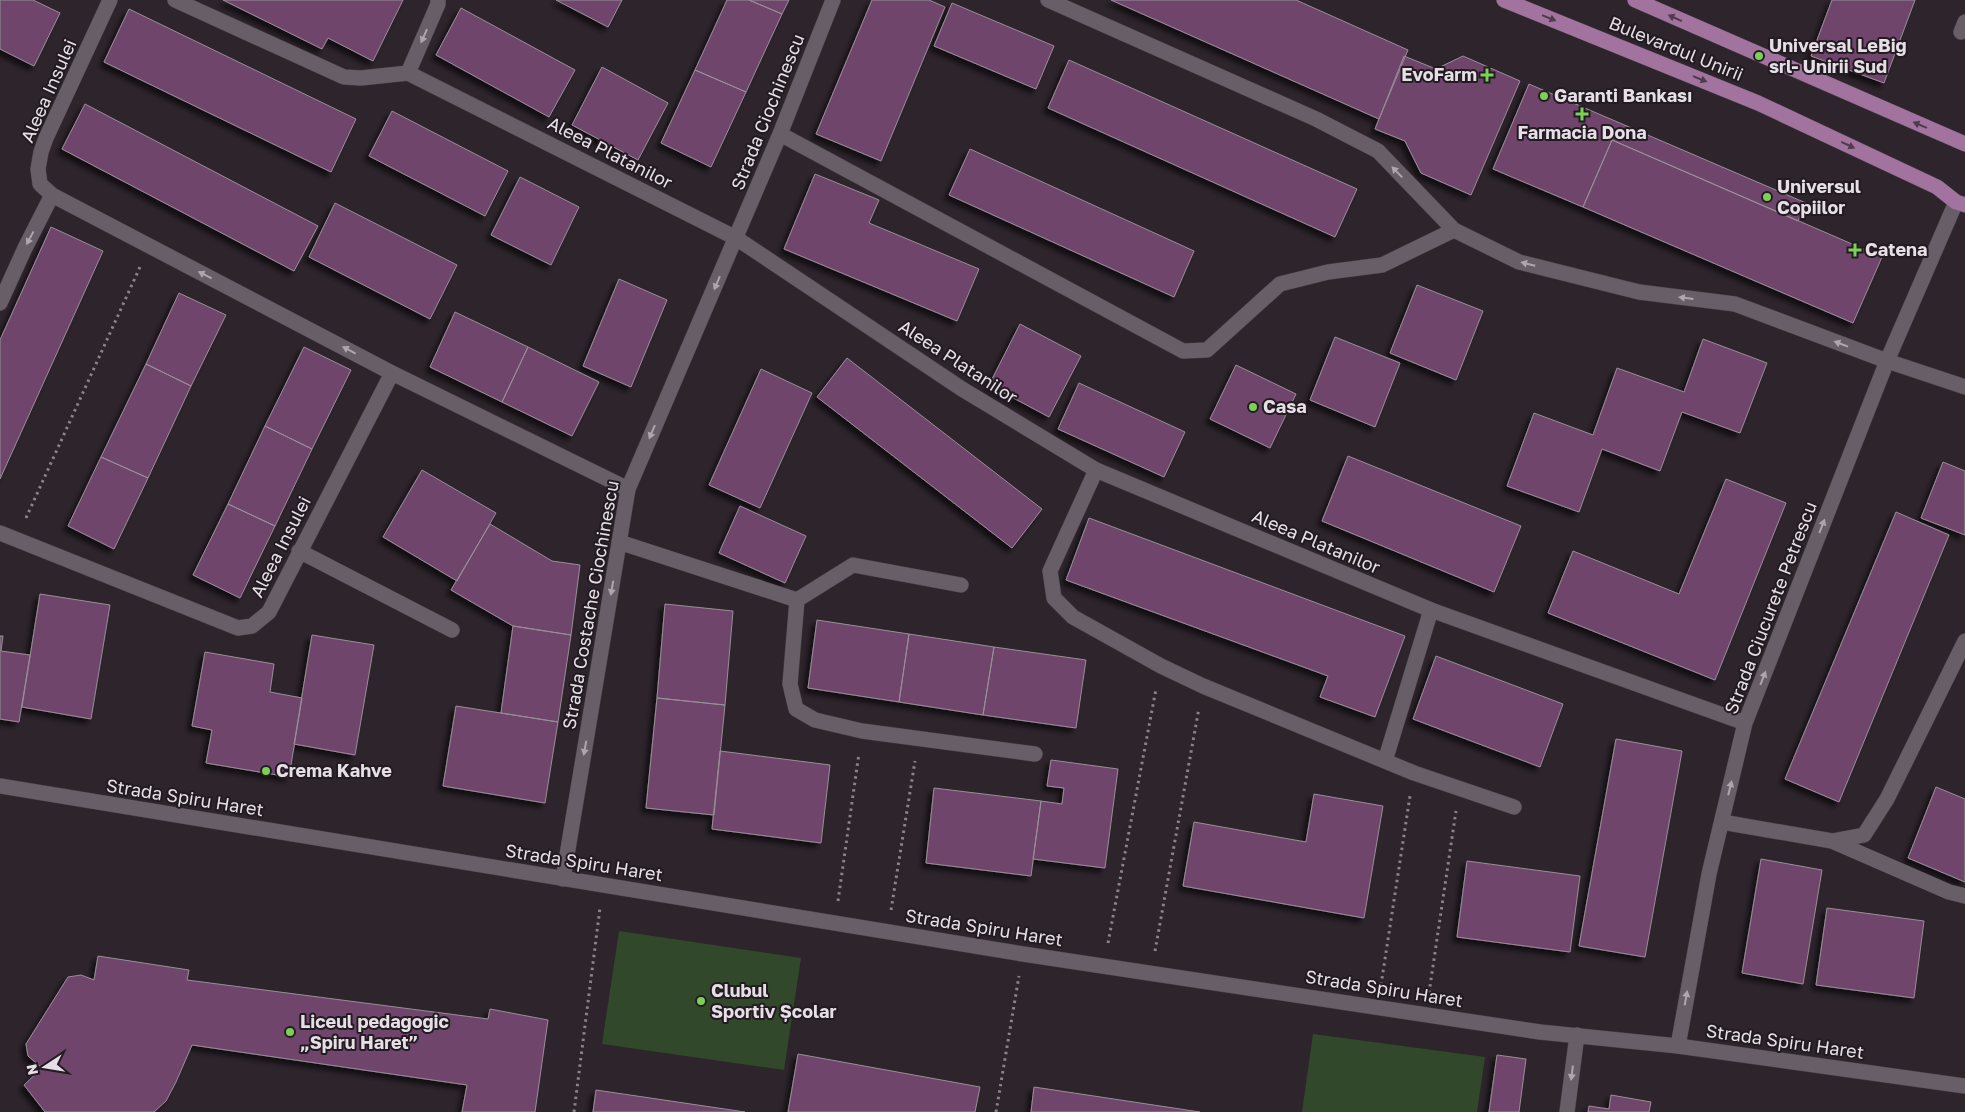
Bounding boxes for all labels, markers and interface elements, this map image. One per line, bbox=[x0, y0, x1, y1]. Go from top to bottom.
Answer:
street label: Bulevardul Unirii bbox=[1606, 11, 1747, 85]
one-way arrow bbox=[1668, 13, 1682, 21]
one-way arrow bbox=[1542, 15, 1556, 23]
one-way arrow bbox=[420, 29, 428, 43]
street label: Strada Ciochinescu bbox=[726, 30, 808, 193]
place label: Universal LeBig srl- Unirii Sud bbox=[1769, 34, 1907, 77]
street label: Aleea Insulei bbox=[15, 35, 81, 146]
marker: Universal LeBig srl- Unirii Sud bbox=[1753, 50, 1765, 62]
place label: EvoFarm bbox=[1401, 63, 1477, 85]
marker: EvoFarm bbox=[1481, 69, 1493, 81]
one-way arrow bbox=[1693, 75, 1708, 83]
place label: Garanti Bankası bbox=[1554, 84, 1692, 106]
marker: Garanti Bankası bbox=[1538, 90, 1550, 102]
marker: Farmacia Dona bbox=[1576, 108, 1588, 120]
street label: Aleea Platanilor bbox=[544, 111, 677, 193]
one-way arrow bbox=[1913, 120, 1927, 128]
place label: Farmacia Dona bbox=[1517, 121, 1647, 143]
one-way arrow bbox=[1841, 142, 1855, 150]
one-way arrow bbox=[1391, 166, 1403, 178]
place label: Universul Copiilor bbox=[1777, 175, 1861, 218]
marker: Universul Copiilor bbox=[1761, 191, 1773, 203]
one-way arrow bbox=[26, 231, 34, 245]
place label: Catena bbox=[1865, 238, 1927, 260]
marker: Catena bbox=[1849, 244, 1861, 256]
one-way arrow bbox=[1520, 259, 1535, 267]
one-way arrow bbox=[197, 271, 212, 279]
one-way arrow bbox=[712, 276, 720, 290]
one-way arrow bbox=[1678, 294, 1694, 302]
street label: Aleea Platanilor bbox=[895, 315, 1022, 408]
one-way arrow bbox=[1833, 340, 1848, 348]
one-way arrow bbox=[342, 346, 356, 354]
place label: Casa bbox=[1263, 395, 1307, 417]
marker: Casa bbox=[1247, 401, 1259, 413]
one-way arrow bbox=[648, 425, 656, 439]
street label: Strada Costache Ciochinescu bbox=[557, 479, 623, 731]
street label: Aleea Insulei bbox=[245, 492, 315, 601]
street label: Strada Ciucurete Petrescu bbox=[1719, 498, 1821, 717]
street label: Aleea Platanilor bbox=[1249, 504, 1384, 578]
one-way arrow bbox=[1818, 518, 1826, 533]
one-way arrow bbox=[607, 580, 615, 596]
one-way arrow bbox=[1759, 670, 1767, 685]
one-way arrow bbox=[580, 740, 588, 756]
place label: Crema Kahve bbox=[276, 759, 392, 781]
marker: Crema Kahve bbox=[260, 765, 272, 777]
street label: Strada Spiru Haret bbox=[105, 774, 266, 820]
one-way arrow bbox=[1726, 781, 1734, 796]
street label: Strada Spiru Haret bbox=[504, 839, 665, 885]
street label: Strada Spiru Haret bbox=[904, 904, 1065, 950]
street label: Strada Spiru Haret bbox=[1304, 965, 1465, 1011]
place label: Clubul Sportiv Școlar bbox=[711, 979, 836, 1022]
one-way arrow bbox=[1683, 990, 1691, 1006]
marker: Clubul Sportiv Școlar bbox=[695, 995, 707, 1007]
place label: Liceul pedagogic „Spiru Haret” bbox=[300, 1010, 449, 1053]
street label: Strada Spiru Haret bbox=[1705, 1019, 1866, 1063]
marker: Liceul pedagogic „Spiru Haret” bbox=[284, 1026, 296, 1038]
north arrow bbox=[20, 1042, 70, 1092]
text: N bbox=[22, 1063, 41, 1077]
one-way arrow bbox=[1568, 1066, 1576, 1082]

